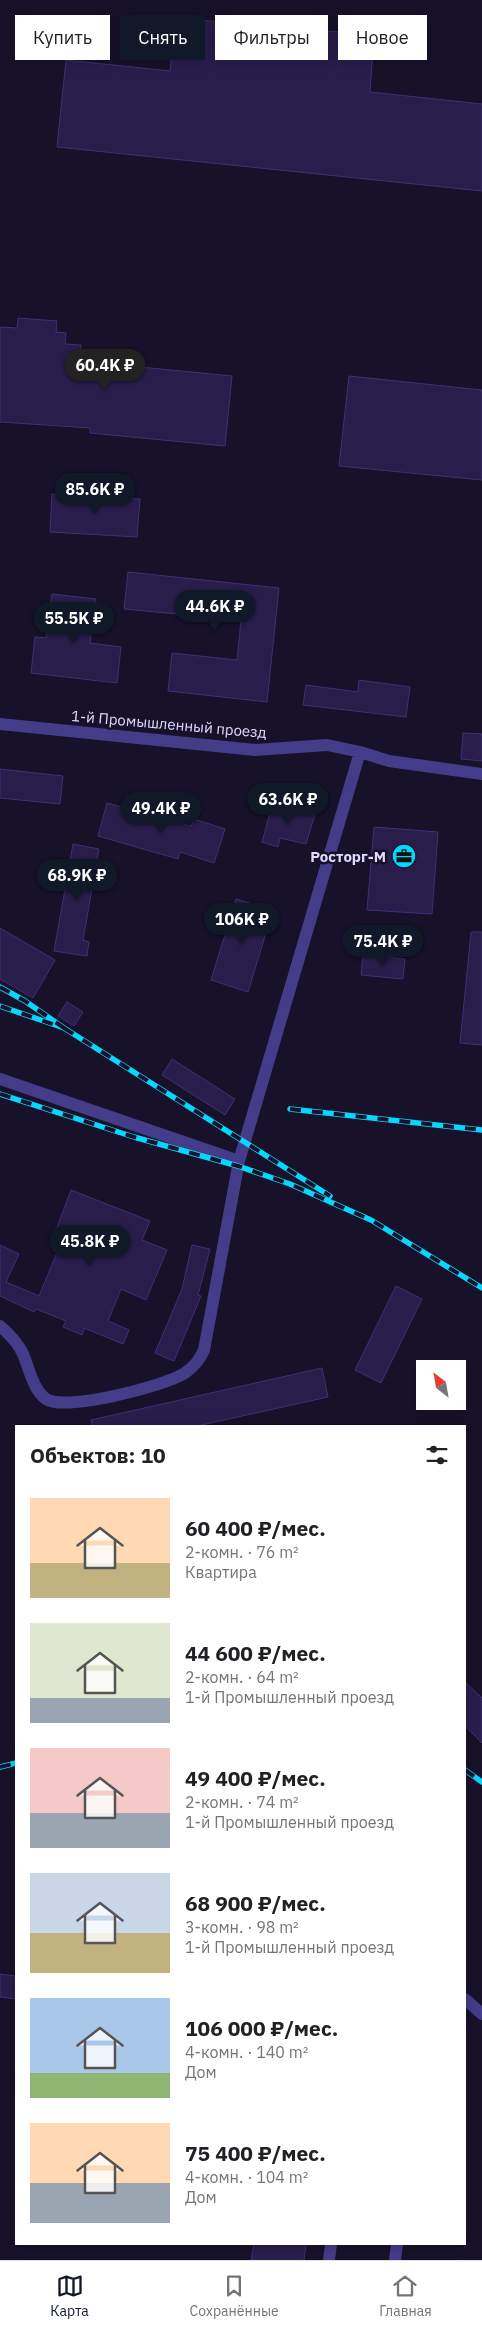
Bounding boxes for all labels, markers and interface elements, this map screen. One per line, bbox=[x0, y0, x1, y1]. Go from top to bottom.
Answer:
chip: Купить bbox=[15, 15, 110, 60]
chip: Снять bbox=[120, 15, 205, 60]
chip: Фильтры bbox=[215, 15, 328, 60]
chip: Новое bbox=[338, 15, 427, 60]
pin: 60.4K ₽ bbox=[59, 348, 151, 391]
text: 60.4K ₽ bbox=[75, 355, 135, 375]
pin: 85.6K ₽ bbox=[49, 472, 141, 515]
text: 85.6K ₽ bbox=[65, 479, 125, 499]
pin: 44.6K ₽ bbox=[169, 590, 261, 632]
text: 44.6K ₽ bbox=[185, 596, 245, 616]
pin: 55.5K ₽ bbox=[28, 602, 120, 644]
text: 55.5K ₽ bbox=[44, 608, 104, 628]
street label: 1-й Промышленный проезд bbox=[70, 706, 268, 742]
pin: 63.6K ₽ bbox=[242, 782, 334, 825]
text: 63.6K ₽ bbox=[258, 789, 318, 809]
pin: 49.4K ₽ bbox=[115, 792, 207, 834]
text: 49.4K ₽ bbox=[131, 798, 191, 818]
office icon: Росторг-М bbox=[391, 843, 417, 869]
place label: Росторг-М bbox=[310, 847, 386, 866]
pin: 68.9K ₽ bbox=[31, 858, 123, 901]
text: 68.9K ₽ bbox=[47, 865, 107, 885]
pin: 106K ₽ bbox=[201, 902, 283, 945]
text: 106K ₽ bbox=[215, 909, 269, 929]
pin: 75.4K ₽ bbox=[337, 924, 429, 967]
text: 75.4K ₽ bbox=[353, 931, 413, 951]
pin: 45.8K ₽ bbox=[44, 1224, 136, 1267]
text: 45.8K ₽ bbox=[60, 1231, 120, 1251]
north arrow bbox=[416, 1360, 466, 1410]
map controls bbox=[416, 1360, 466, 1410]
text: Объектов: 10 bbox=[30, 1441, 166, 1469]
icon: filters bbox=[423, 1441, 451, 1469]
text: 60 400 ₽/мес. bbox=[185, 1514, 326, 1542]
icon: home bbox=[70, 1518, 130, 1578]
text: 2-комн. · 76 m² bbox=[185, 1542, 299, 1562]
text: Квартира bbox=[185, 1562, 257, 1582]
text: 44 600 ₽/мес. bbox=[185, 1639, 326, 1667]
icon: home bbox=[70, 1643, 130, 1703]
text: 2-комн. · 64 m² bbox=[185, 1667, 299, 1687]
text: 1-й Промышленный проезд bbox=[185, 1687, 394, 1707]
text: 49 400 ₽/мес. bbox=[185, 1764, 326, 1792]
icon: home bbox=[70, 1768, 130, 1828]
text: 2-комн. · 74 m² bbox=[185, 1792, 299, 1812]
text: 1-й Промышленный проезд bbox=[185, 1812, 394, 1832]
text: 68 900 ₽/мес. bbox=[185, 1889, 326, 1917]
icon: home bbox=[70, 1893, 130, 1953]
text: 3-комн. · 98 m² bbox=[185, 1917, 299, 1937]
text: 1-й Промышленный проезд bbox=[185, 1937, 394, 1957]
text: 106 000 ₽/мес. bbox=[185, 2014, 338, 2042]
icon: home bbox=[70, 2018, 130, 2078]
text: 4-комн. · 140 m² bbox=[185, 2042, 308, 2062]
text: Дом bbox=[185, 2062, 217, 2082]
text: 75 400 ₽/мес. bbox=[185, 2139, 326, 2167]
icon: home bbox=[70, 2143, 130, 2203]
text: 4-комн. · 104 m² bbox=[185, 2167, 308, 2187]
text: Дом bbox=[185, 2187, 217, 2207]
tab: Карта bbox=[50, 2272, 89, 2320]
tab: Сохранённые bbox=[189, 2272, 279, 2320]
tab: Главная bbox=[379, 2272, 432, 2320]

